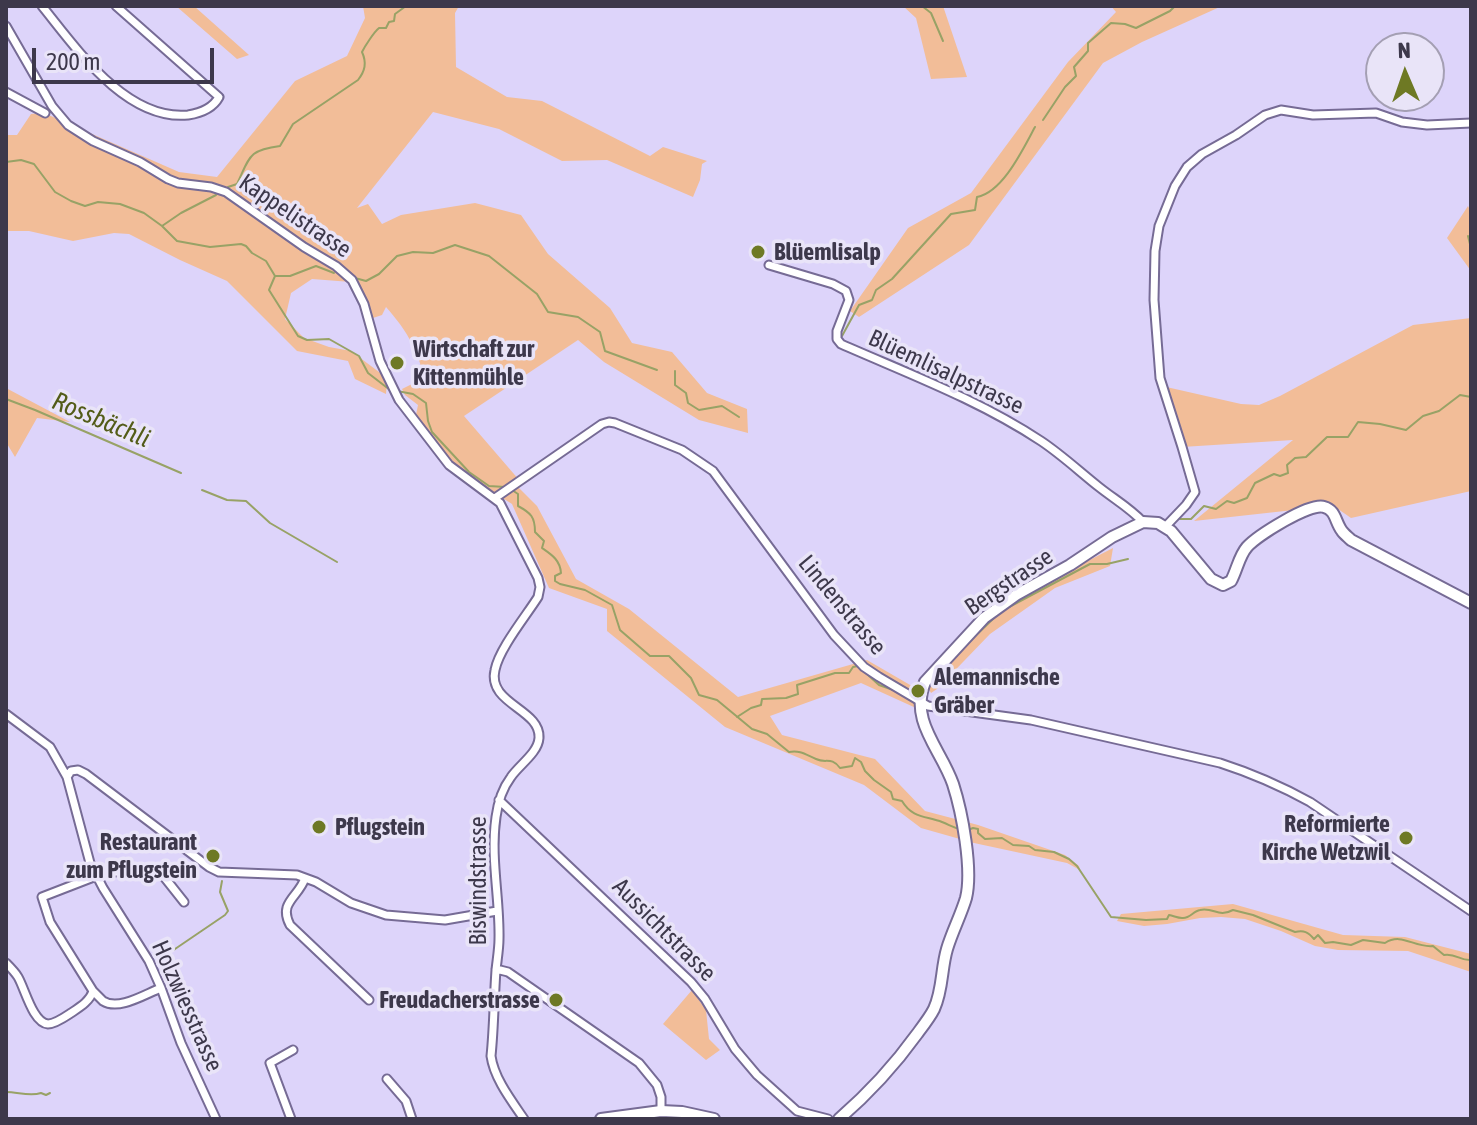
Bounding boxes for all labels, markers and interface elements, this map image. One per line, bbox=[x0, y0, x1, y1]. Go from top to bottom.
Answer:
scale bar bbox=[36, 32, 218, 82]
north arrow bbox=[1365, 32, 1445, 112]
text: N bbox=[1397, 37, 1411, 63]
text: 200 m bbox=[46, 48, 100, 75]
street label: Kappelistrasse bbox=[233, 168, 357, 264]
place label: Blüemlisalp bbox=[774, 238, 881, 266]
marker: Blüemlisalp bbox=[749, 243, 767, 261]
street label: Blüemlisalpstrasse bbox=[864, 324, 1028, 420]
place label: Wirtschaft zur Kittenmühle bbox=[413, 335, 534, 391]
marker: Wirtschaft zur Kittenmühle bbox=[388, 354, 406, 372]
water label: Rossbächli bbox=[47, 385, 155, 455]
street label: Bergstrasse bbox=[960, 542, 1058, 622]
street label: Lindenstrasse bbox=[792, 549, 892, 661]
place label: Alemannische Gräber bbox=[934, 663, 1060, 719]
marker: Alemannische Gräber bbox=[909, 682, 927, 700]
place label: Reformierte Kirche Wetzwil bbox=[1262, 810, 1390, 866]
place label: Pflugstein bbox=[335, 813, 425, 841]
street label: Biswindstrasse bbox=[464, 816, 492, 946]
marker: Pflugstein bbox=[310, 818, 328, 836]
place label: Restaurant zum Pflugstein bbox=[66, 828, 197, 884]
marker: Reformierte Kirche Wetzwil bbox=[1397, 829, 1415, 847]
marker: Restaurant zum Pflugstein bbox=[204, 847, 222, 865]
street label: Aussichtstrasse bbox=[606, 872, 722, 988]
street label: Holzwiesstrasse bbox=[145, 936, 229, 1076]
place label: Freudacherstrasse bbox=[379, 986, 540, 1014]
marker: Freudacherstrasse bbox=[547, 991, 565, 1009]

